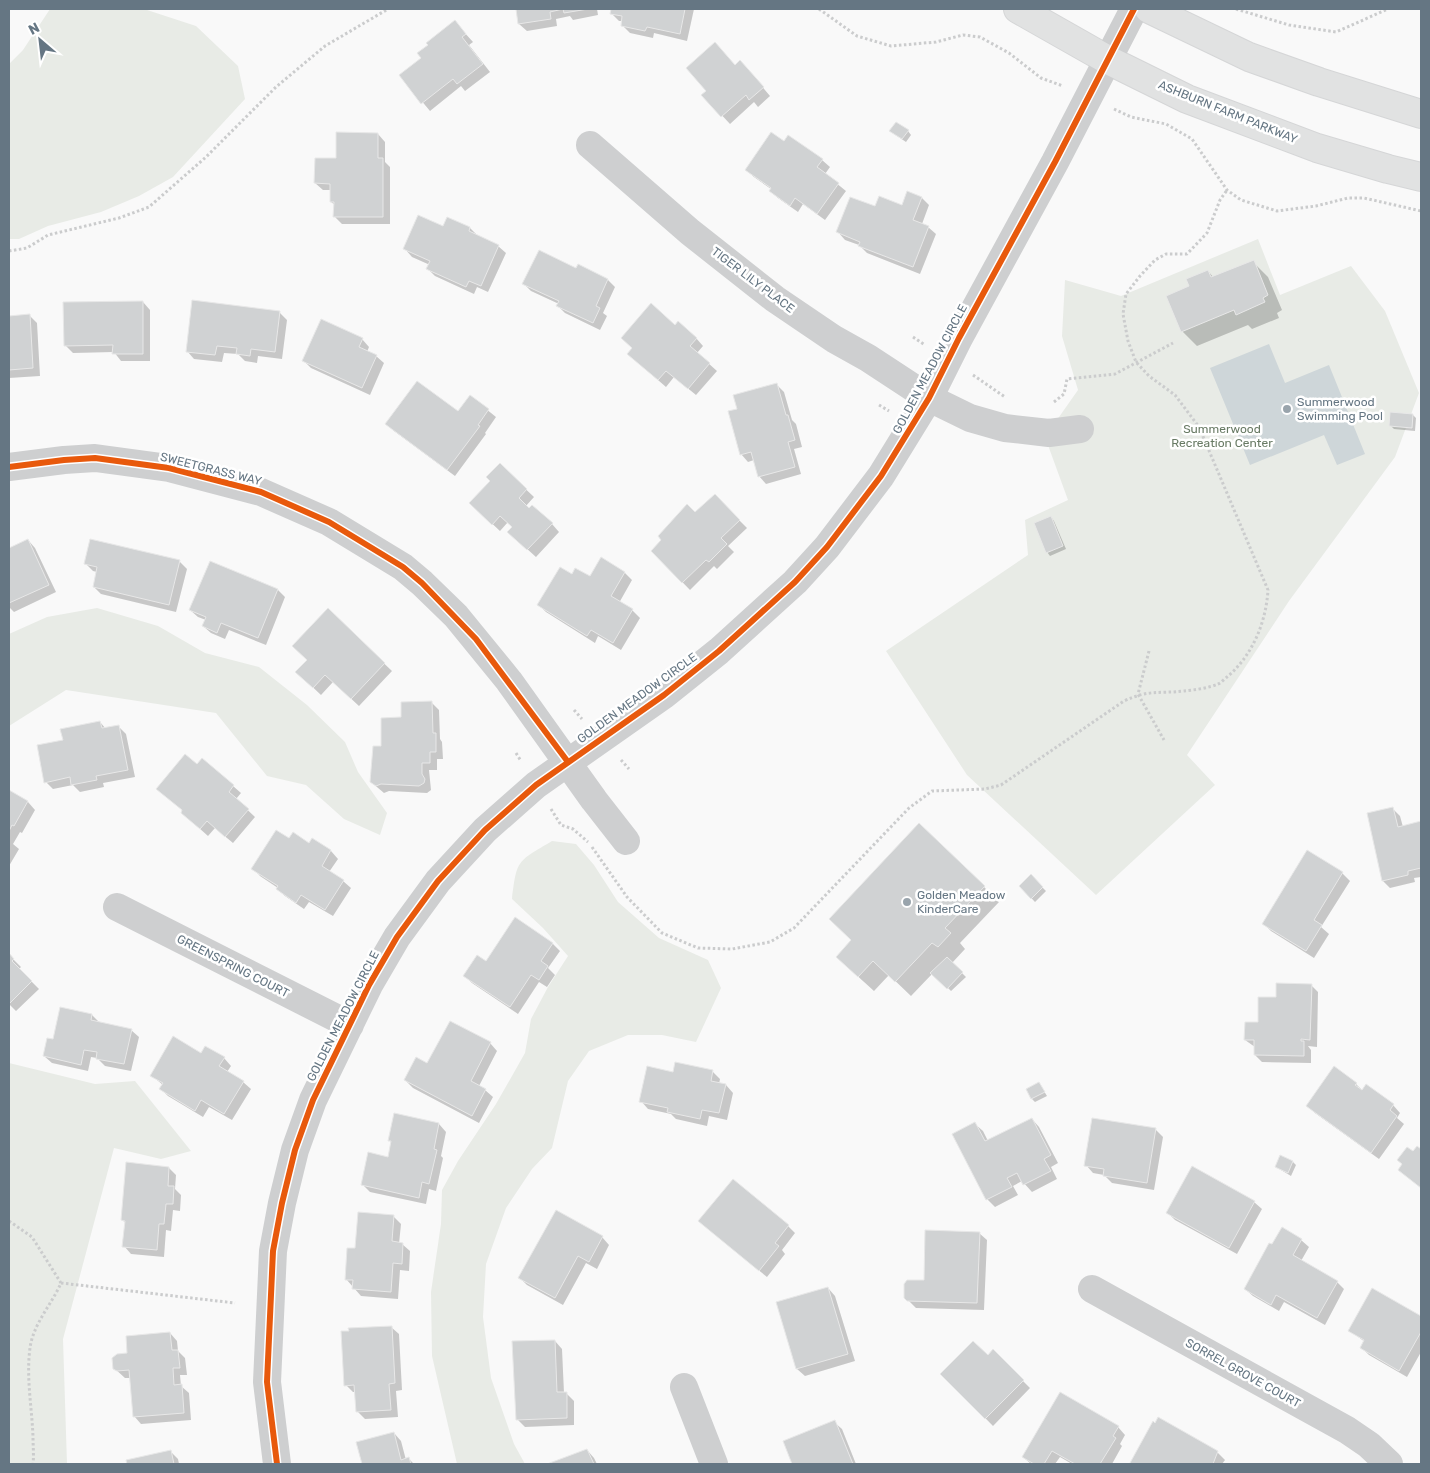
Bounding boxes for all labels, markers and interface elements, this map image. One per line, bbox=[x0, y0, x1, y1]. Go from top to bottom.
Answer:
north arrow bbox=[15, 15, 65, 65]
text: N bbox=[26, 19, 43, 39]
street label: ASHBURN FARM PARKWAY bbox=[1156, 78, 1300, 146]
street label: TIGER LILY PLACE bbox=[709, 244, 797, 316]
street label: GOLDEN MEADOW CIRCLE bbox=[890, 302, 970, 436]
place label: Summerwood Swimming Pool bbox=[1297, 395, 1383, 423]
marker: Summerwood Swimming Pool bbox=[1281, 403, 1293, 415]
park label: Summerwood Recreation Center bbox=[1171, 422, 1273, 450]
street label: SWEETGRASS WAY bbox=[159, 450, 263, 488]
street label: GOLDEN MEADOW CIRCLE bbox=[574, 650, 700, 746]
place label: Golden Meadow KinderCare bbox=[917, 888, 1006, 916]
marker: Golden Meadow KinderCare bbox=[901, 896, 913, 908]
street label: GREENSPRING COURT bbox=[175, 932, 291, 1000]
street label: GOLDEN MEADOW CIRCLE bbox=[304, 948, 382, 1084]
street label: SORREL GROVE COURT bbox=[1183, 1336, 1303, 1410]

